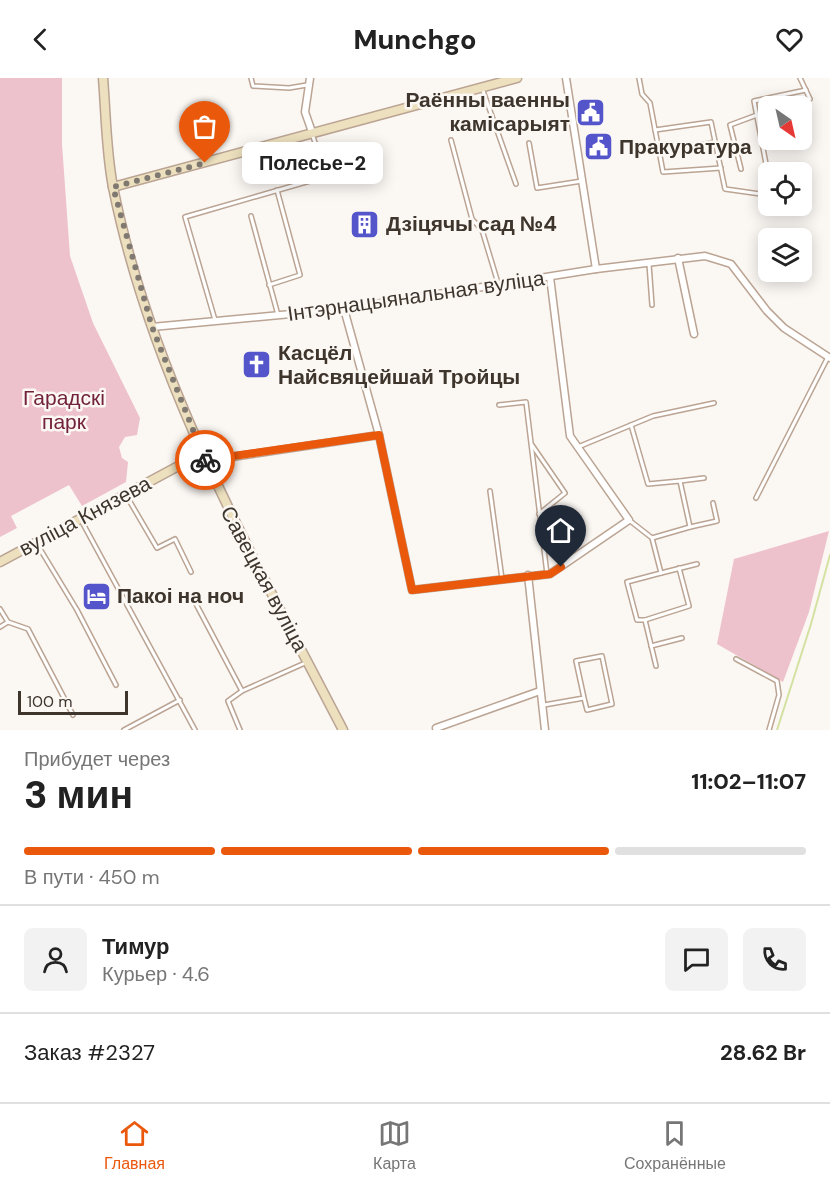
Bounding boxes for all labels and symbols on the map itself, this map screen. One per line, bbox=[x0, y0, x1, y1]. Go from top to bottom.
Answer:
place label: Раённы ваенны камісарыят bbox=[405, 86, 570, 138]
public building icon: Раённы ваенны камісарыят bbox=[575, 96, 607, 128]
north arrow bbox=[758, 96, 812, 150]
pin bbox=[179, 101, 230, 163]
public building icon: Пракуратура bbox=[582, 131, 614, 163]
place label: Пракуратура bbox=[619, 133, 752, 161]
callout: Полесье-2 bbox=[241, 142, 382, 184]
building icon: Дзіцячы сад №4 bbox=[349, 208, 381, 240]
place label: Дзіцячы сад №4 bbox=[386, 210, 557, 238]
street label: Інтэрнацыянальная вуліца bbox=[286, 264, 547, 328]
place label: Касцёл Найсвяцейшай Тройцы bbox=[278, 339, 520, 391]
church icon: Касцёл Найсвяцейшай Тройцы bbox=[241, 349, 273, 381]
park label: Гарадскі парк bbox=[23, 384, 105, 436]
courier bbox=[175, 430, 235, 490]
street label: вуліца Князева bbox=[14, 469, 156, 563]
street label: Савецкая вуліца bbox=[214, 501, 314, 657]
pin bbox=[535, 505, 586, 567]
hotel icon: Пакоі на ноч bbox=[80, 580, 112, 612]
place label: Пакоі на ноч bbox=[117, 582, 244, 610]
scale bar bbox=[18, 688, 128, 716]

